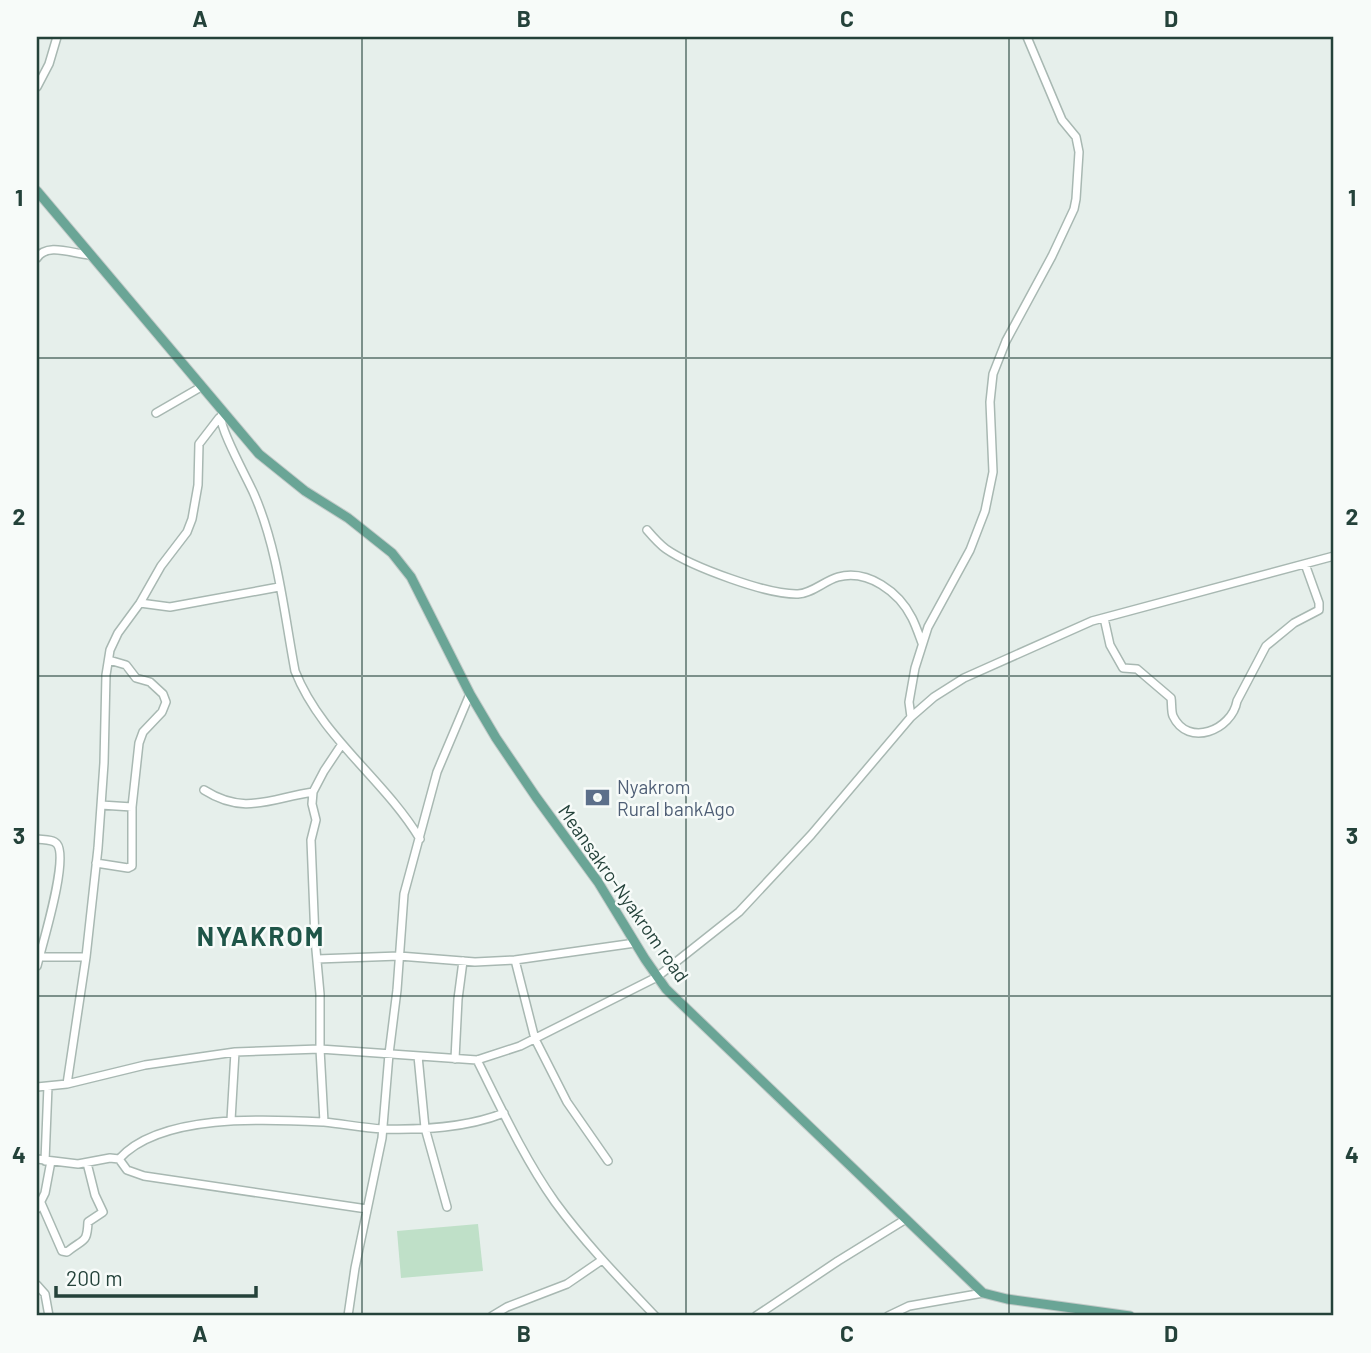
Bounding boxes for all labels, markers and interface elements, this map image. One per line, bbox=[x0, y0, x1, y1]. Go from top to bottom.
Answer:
text: A bbox=[192, 4, 208, 32]
text: B bbox=[517, 4, 531, 32]
text: C bbox=[840, 4, 854, 32]
text: D bbox=[1164, 4, 1178, 32]
text: 1 bbox=[15, 183, 23, 211]
text: 1 bbox=[1348, 183, 1356, 211]
text: 2 bbox=[13, 502, 25, 530]
text: 2 bbox=[1346, 502, 1358, 530]
place label: Nyakrom Rural bankAgo bbox=[617, 775, 735, 820]
bank icon: Nyakrom Rural bankAgo bbox=[583, 783, 611, 811]
street label: Meansakro-Nyakrom road bbox=[554, 800, 694, 986]
text: 3 bbox=[13, 821, 25, 849]
text: 3 bbox=[1346, 821, 1358, 849]
district label: NYAKROM bbox=[197, 920, 325, 951]
text: 4 bbox=[12, 1140, 26, 1168]
text: 4 bbox=[1345, 1140, 1359, 1168]
scale bar bbox=[56, 1255, 256, 1299]
text: 200 m bbox=[66, 1265, 123, 1290]
text: A bbox=[192, 1319, 208, 1347]
text: B bbox=[517, 1319, 531, 1347]
text: C bbox=[840, 1319, 854, 1347]
text: D bbox=[1164, 1319, 1178, 1347]

